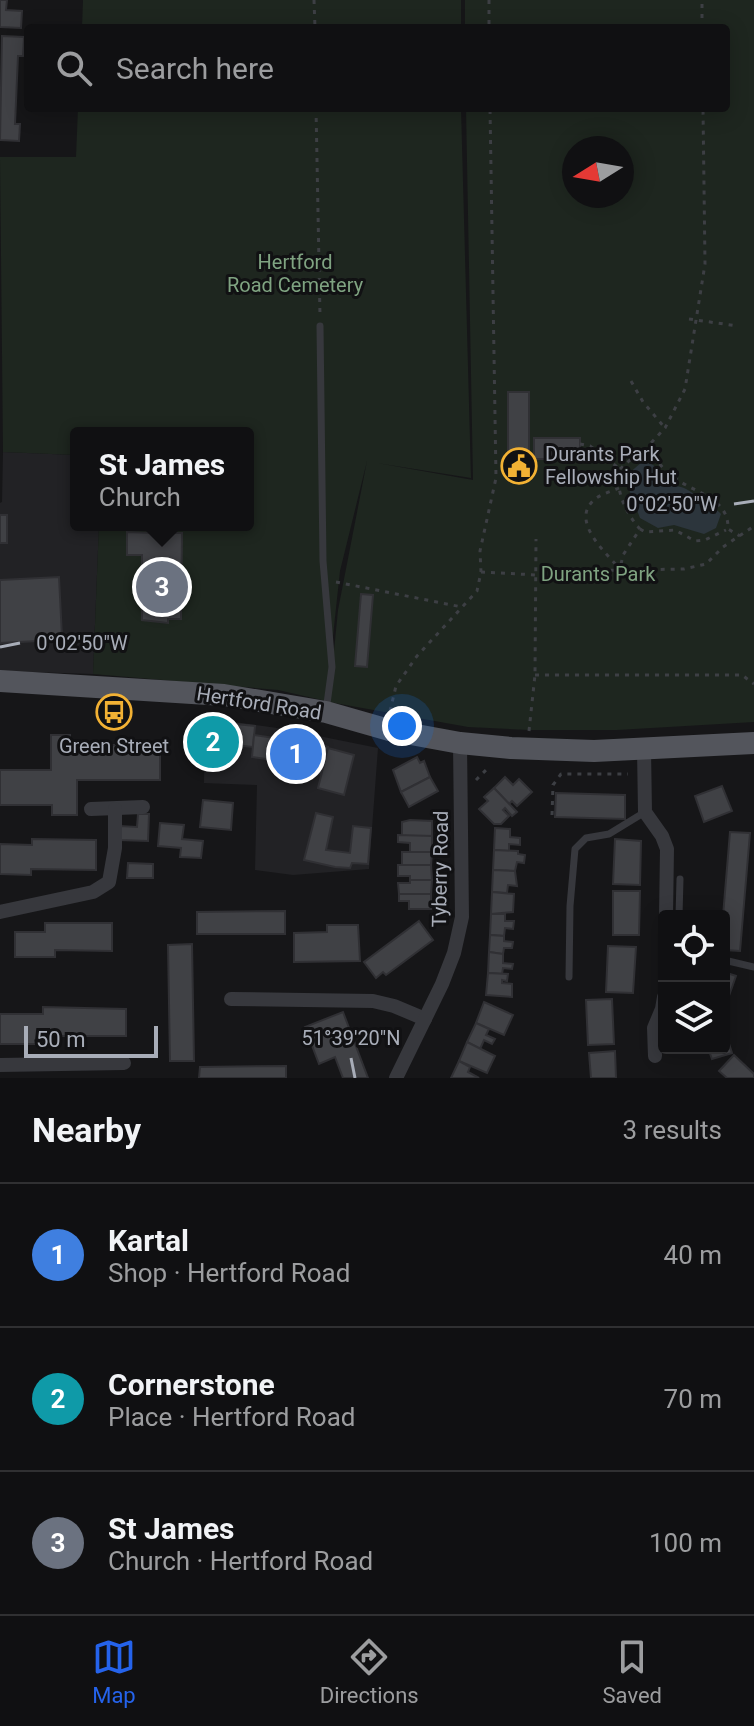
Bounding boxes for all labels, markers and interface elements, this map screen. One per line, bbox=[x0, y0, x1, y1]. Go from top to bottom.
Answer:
search box bbox=[24, 24, 730, 112]
icon: search bbox=[52, 46, 96, 90]
text: Search here bbox=[116, 51, 274, 86]
north arrow bbox=[562, 136, 634, 208]
park label: Hertford Road Cemetery bbox=[227, 250, 364, 297]
popup bbox=[70, 427, 254, 531]
place label: Durants Park Fellowship Hut bbox=[545, 442, 677, 489]
text: St James bbox=[99, 447, 225, 482]
public building icon: Durants Park Fellowship Hut bbox=[500, 447, 538, 485]
text: Church bbox=[99, 482, 181, 512]
text: 0°02'50"W bbox=[626, 492, 718, 516]
pin: 3 bbox=[136, 557, 188, 617]
park label: Durants Park bbox=[541, 562, 656, 586]
text: 0°02'50"W bbox=[36, 631, 128, 655]
street label: Hertford Road bbox=[195, 681, 323, 725]
bus stop icon: Green Street bbox=[95, 693, 133, 731]
your location bbox=[382, 706, 422, 746]
pin: 2 bbox=[187, 712, 239, 772]
pin: 1 bbox=[270, 724, 322, 784]
place label: Green Street bbox=[59, 734, 169, 758]
street label: Tyberry Road bbox=[427, 811, 453, 927]
map controls bbox=[658, 910, 730, 1054]
button: locate bbox=[658, 910, 730, 982]
button: layers bbox=[658, 982, 730, 1054]
scale bar bbox=[24, 1022, 158, 1058]
text: 51°39'20"N bbox=[301, 1026, 401, 1050]
text: 50 m bbox=[36, 1027, 85, 1052]
text: Nearby bbox=[32, 1110, 141, 1150]
text: 3 results bbox=[623, 1115, 722, 1145]
text: Kartal bbox=[108, 1223, 189, 1258]
text: 1 bbox=[51, 1240, 65, 1270]
text: 40 m bbox=[664, 1240, 722, 1270]
text: Shop · Hertford Road bbox=[108, 1258, 350, 1288]
text: Cornerstone bbox=[108, 1367, 275, 1402]
text: 2 bbox=[51, 1384, 65, 1414]
text: 70 m bbox=[664, 1384, 722, 1414]
text: Place · Hertford Road bbox=[108, 1402, 355, 1432]
text: St James bbox=[108, 1511, 235, 1546]
text: 3 bbox=[51, 1528, 65, 1558]
text: 100 m bbox=[649, 1528, 722, 1558]
text: Church · Hertford Road bbox=[108, 1546, 373, 1576]
tab: Map bbox=[92, 1635, 136, 1708]
tab: Directions bbox=[320, 1635, 419, 1708]
tab: Saved bbox=[603, 1635, 662, 1708]

